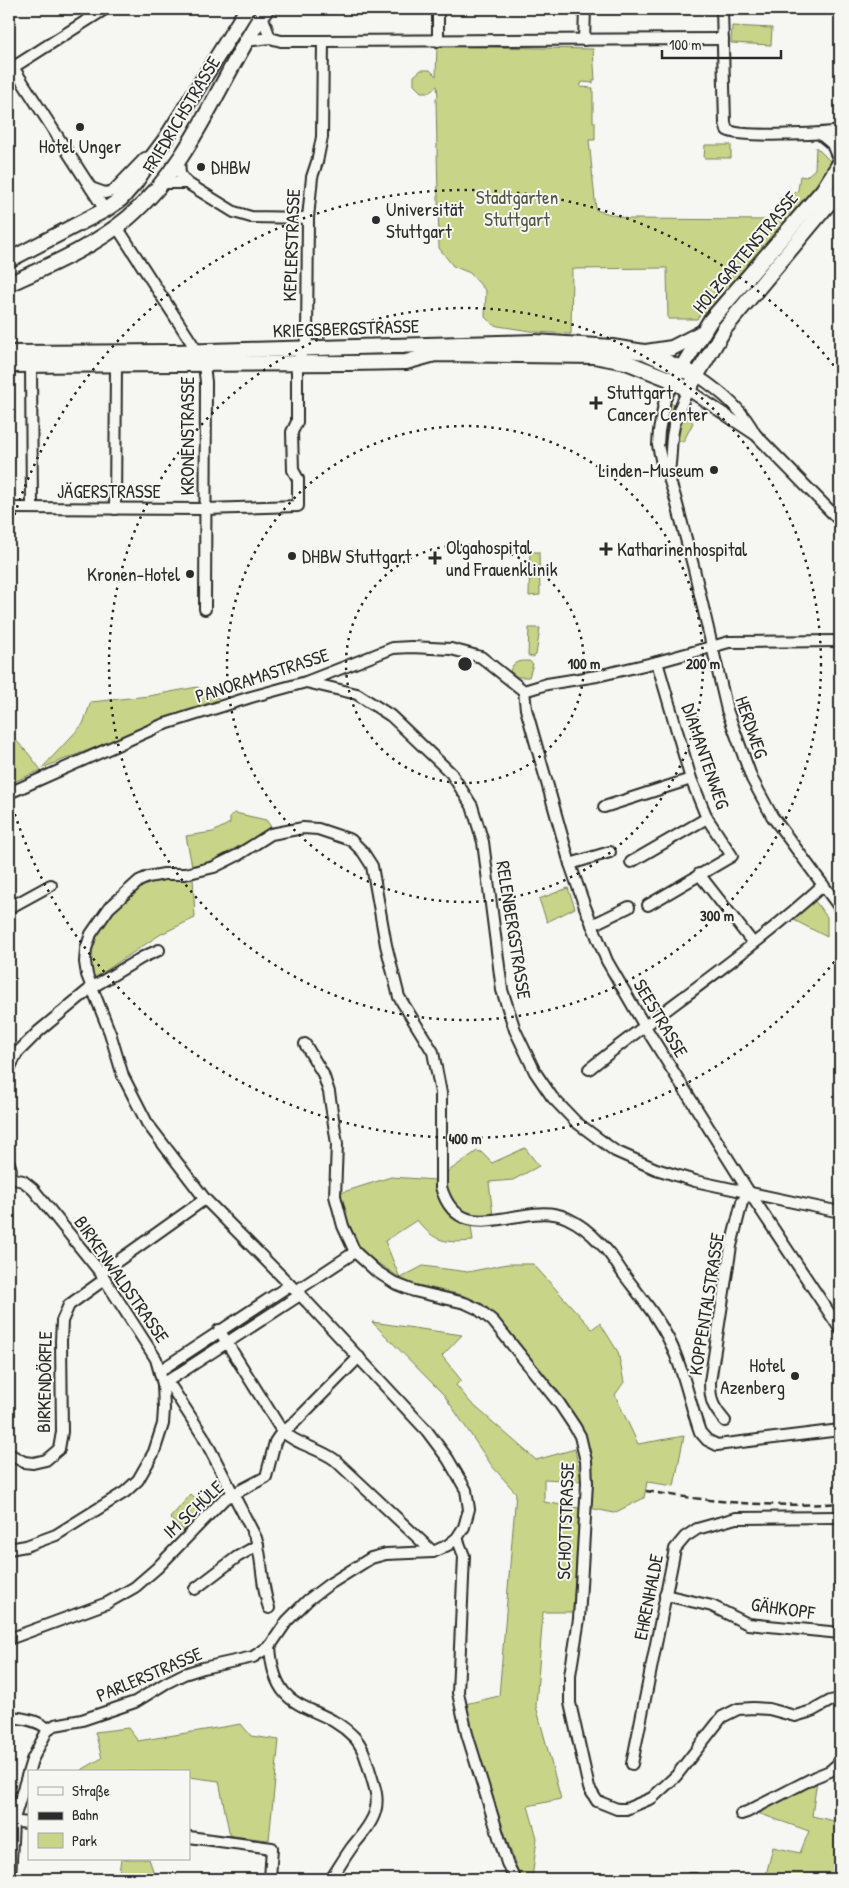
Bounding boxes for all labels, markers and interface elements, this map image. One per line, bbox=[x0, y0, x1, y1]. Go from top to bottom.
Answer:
scale bar bbox=[662, 28, 780, 60]
text: 100 m bbox=[669, 34, 702, 55]
street label: FRIEDRICHSTRASSE bbox=[136, 50, 226, 178]
marker: Hotel Unger bbox=[74, 121, 86, 133]
place label: Hotel Unger bbox=[39, 133, 122, 159]
place label: DHBW bbox=[211, 154, 251, 180]
marker: DHBW bbox=[195, 161, 207, 173]
park label: Stadtgarten Stuttgart bbox=[476, 184, 558, 232]
street label: HOLZGARTENSTRASSE bbox=[686, 185, 804, 319]
street label: KEPLERSTRASSE bbox=[276, 188, 306, 302]
place label: Universität Stuttgart bbox=[386, 196, 464, 244]
marker: Universität Stuttgart bbox=[370, 214, 382, 226]
street label: KRIEGSBERGSTRASSE bbox=[272, 312, 420, 344]
street label: KRONENSTRASSE bbox=[174, 376, 200, 496]
place label: Stuttgart Cancer Center bbox=[607, 379, 709, 427]
marker: Stuttgart Cancer Center bbox=[589, 396, 603, 410]
place label: Linden-Museum bbox=[599, 457, 704, 483]
marker: Linden-Museum bbox=[708, 464, 720, 476]
street label: JÄGERSTRASSE bbox=[57, 478, 161, 504]
place label: Olgahospital und Frauenklinik bbox=[446, 534, 558, 582]
place label: Katharinenhospital bbox=[617, 536, 748, 562]
marker: Katharinenhospital bbox=[599, 542, 613, 556]
place label: DHBW Stuttgart bbox=[302, 543, 412, 569]
marker: DHBW Stuttgart bbox=[286, 550, 298, 562]
marker: Olgahospital und Frauenklinik bbox=[428, 551, 442, 565]
place label: Kronen-Hotel bbox=[87, 561, 181, 587]
marker: Kronen-Hotel bbox=[184, 568, 196, 580]
street label: PANORAMASTRASSE bbox=[192, 641, 333, 709]
text: 100 m bbox=[568, 653, 600, 674]
text: 200 m bbox=[686, 653, 720, 674]
centre of rings bbox=[456, 655, 474, 673]
street label: HERDWEG bbox=[729, 692, 775, 762]
street label: DIAMANTENWEG bbox=[676, 700, 736, 812]
street label: RELENBERGSTRASSE bbox=[490, 859, 538, 1002]
text: 300 m bbox=[700, 905, 734, 926]
street label: SEESTRASSE bbox=[627, 974, 695, 1062]
text: 400 m bbox=[449, 1128, 481, 1149]
street label: BIRKENWALDSTRASSE bbox=[68, 1210, 176, 1348]
street label: KOPPENTALSTRASSE bbox=[682, 1230, 730, 1377]
street label: BIRKENDÖRFLE bbox=[30, 1330, 58, 1433]
place label: Hotel Azenberg bbox=[720, 1352, 786, 1400]
marker: Hotel Azenberg bbox=[789, 1370, 801, 1382]
street label: SCHOTTSTRASSE bbox=[550, 1461, 580, 1580]
street label: IM SCHÜLE bbox=[157, 1474, 229, 1544]
street label: EHRENHALDE bbox=[627, 1551, 669, 1642]
street label: GÄHKOPF bbox=[749, 1591, 817, 1625]
street label: PARLERSTRASSE bbox=[92, 1640, 206, 1708]
legend bbox=[28, 1770, 190, 1860]
text: Straße bbox=[72, 1780, 110, 1801]
text: Bahn bbox=[72, 1804, 99, 1825]
text: Park bbox=[72, 1830, 97, 1851]

